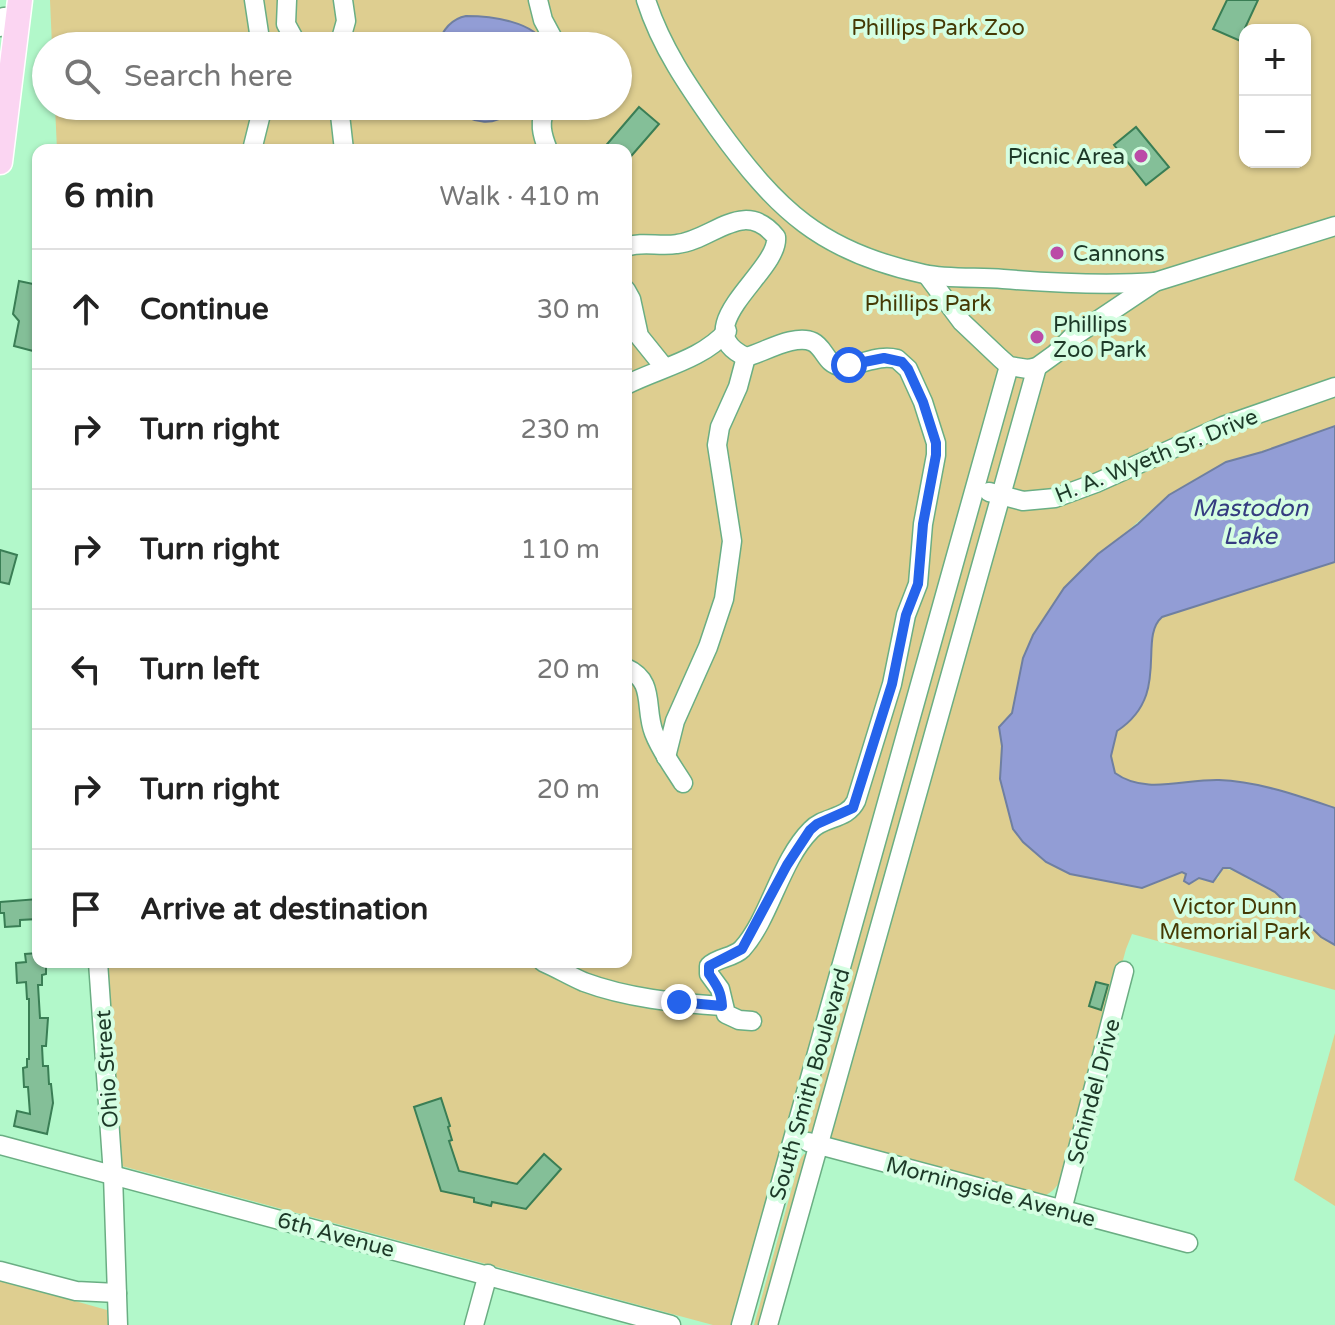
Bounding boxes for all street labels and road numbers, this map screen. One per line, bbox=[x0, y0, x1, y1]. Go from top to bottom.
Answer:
street label: H. A. Wyeth Sr. Drive bbox=[1051, 403, 1262, 508]
street label: South Smith Boulevard bbox=[764, 965, 856, 1203]
street label: Ohio Street bbox=[90, 1009, 124, 1129]
street label: Schindel Drive bbox=[1062, 1016, 1126, 1167]
street label: Morningside Avenue bbox=[883, 1151, 1098, 1232]
street label: 6th Avenue bbox=[274, 1207, 397, 1263]

